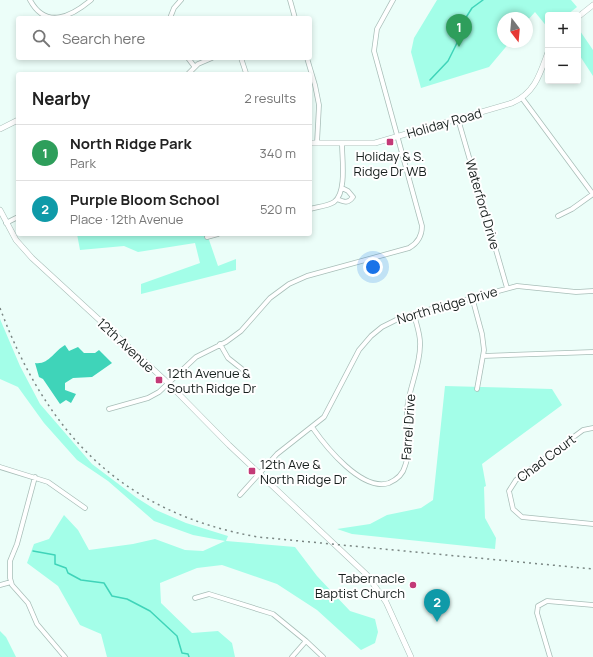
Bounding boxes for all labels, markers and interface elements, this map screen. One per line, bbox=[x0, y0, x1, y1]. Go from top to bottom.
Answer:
north arrow bbox=[497, 12, 533, 48]
map controls bbox=[545, 12, 581, 84]
button: + bbox=[545, 12, 581, 48]
pin: 1 bbox=[446, 14, 472, 47]
search box bbox=[16, 16, 312, 60]
icon: search bbox=[30, 27, 52, 49]
text: Search here bbox=[62, 28, 145, 49]
button: − bbox=[545, 48, 581, 84]
text: Nearby bbox=[32, 87, 90, 110]
text: 2 results bbox=[244, 89, 296, 107]
street label: Holiday Road bbox=[404, 104, 484, 142]
text: North Ridge Park bbox=[70, 133, 192, 154]
marker: Holiday & S. Ridge Dr WB bbox=[385, 137, 395, 147]
text: 1 bbox=[42, 144, 48, 162]
text: 340 m bbox=[260, 144, 296, 162]
place label: Holiday & S. Ridge Dr WB bbox=[354, 147, 427, 180]
text: Park bbox=[70, 154, 96, 172]
street label: Waterford Drive bbox=[461, 157, 505, 252]
text: Purple Bloom School bbox=[70, 189, 220, 210]
text: 2 bbox=[41, 200, 49, 218]
text: 520 m bbox=[260, 200, 296, 218]
text: Place · 12th Avenue bbox=[70, 210, 183, 228]
your location bbox=[363, 257, 383, 277]
street label: North Ridge Drive bbox=[395, 282, 500, 328]
street label: 12th Avenue bbox=[93, 314, 159, 377]
place label: 12th Avenue & South Ridge Dr bbox=[167, 364, 257, 397]
marker: 12th Avenue & South Ridge Dr bbox=[154, 375, 164, 385]
street label: Farrel Drive bbox=[397, 393, 419, 461]
street label: Chad Court bbox=[513, 430, 579, 486]
place label: 12th Ave & North Ridge Dr bbox=[260, 455, 347, 488]
marker: 12th Ave & North Ridge Dr bbox=[247, 466, 257, 476]
place label: Tabernacle Baptist Church bbox=[315, 569, 405, 602]
marker: Tabernacle Baptist Church bbox=[408, 580, 418, 590]
pin: 2 bbox=[424, 589, 450, 622]

